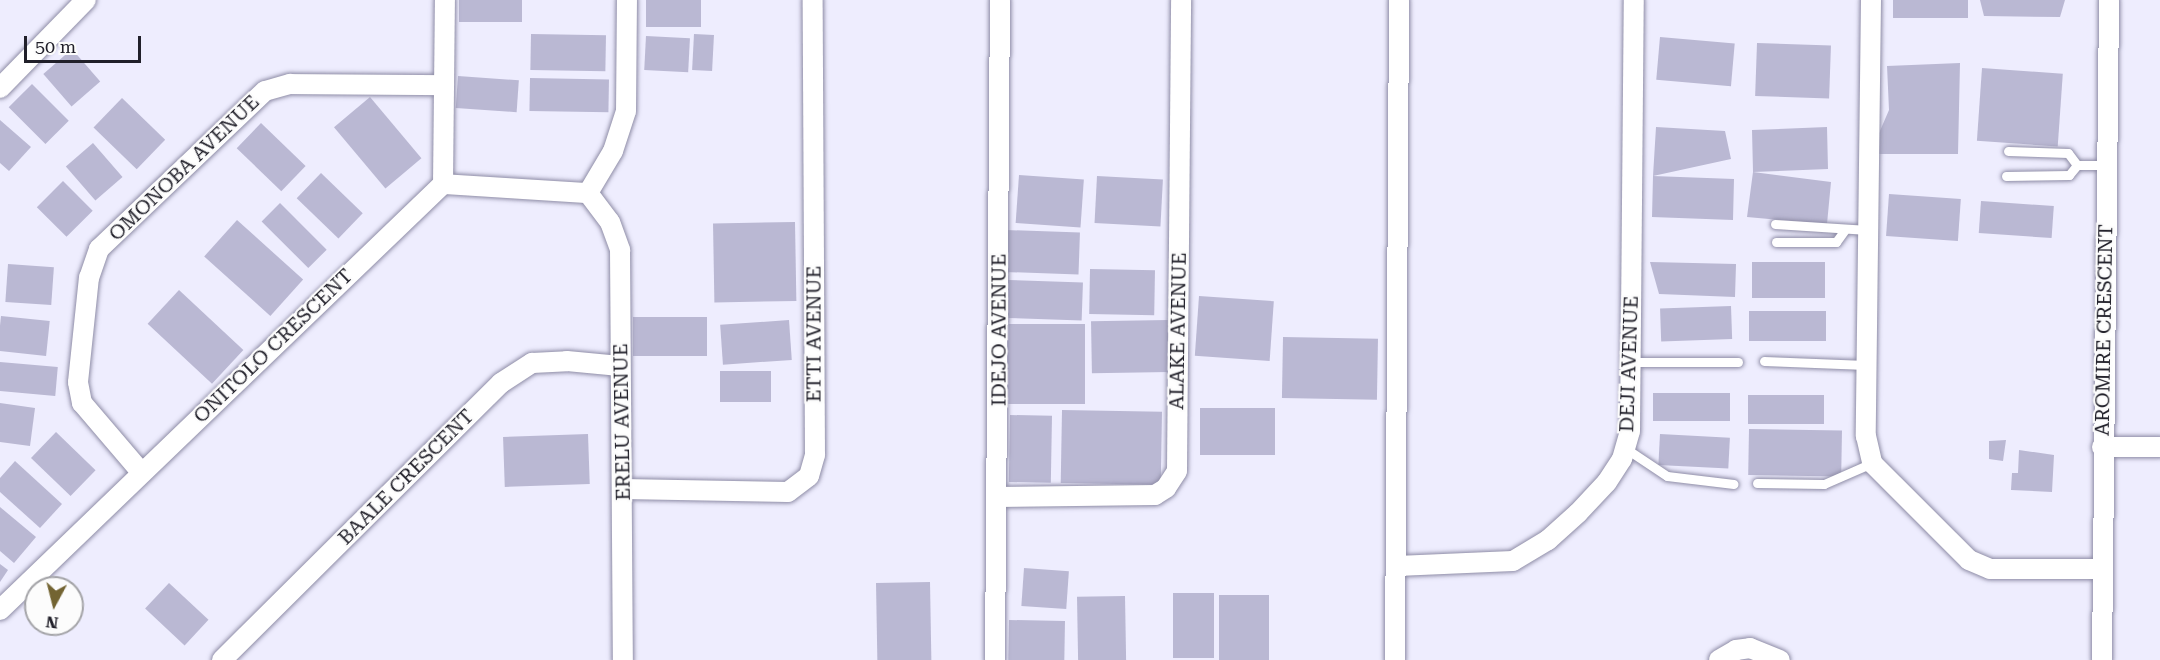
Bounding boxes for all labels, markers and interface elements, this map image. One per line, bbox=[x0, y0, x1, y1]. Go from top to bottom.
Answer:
scale bar bbox=[27, 24, 144, 62]
text: 50 m bbox=[35, 36, 76, 57]
street label: OMONOBA AVENUE bbox=[104, 90, 264, 246]
street label: AROMIRE CRESCENT bbox=[2090, 224, 2118, 436]
street label: ALAKE AVENUE bbox=[1165, 252, 1191, 410]
street label: IDEJO AVENUE bbox=[987, 254, 1011, 406]
street label: ONITOLO CRESCENT bbox=[189, 264, 357, 428]
street label: ETTI AVENUE bbox=[802, 266, 826, 402]
street label: DEJI AVENUE bbox=[1615, 295, 1643, 433]
street label: ERELU AVENUE bbox=[609, 343, 635, 501]
street label: BAALE CRESCENT bbox=[333, 404, 479, 550]
north arrow bbox=[24, 576, 84, 636]
text: N bbox=[45, 612, 59, 633]

